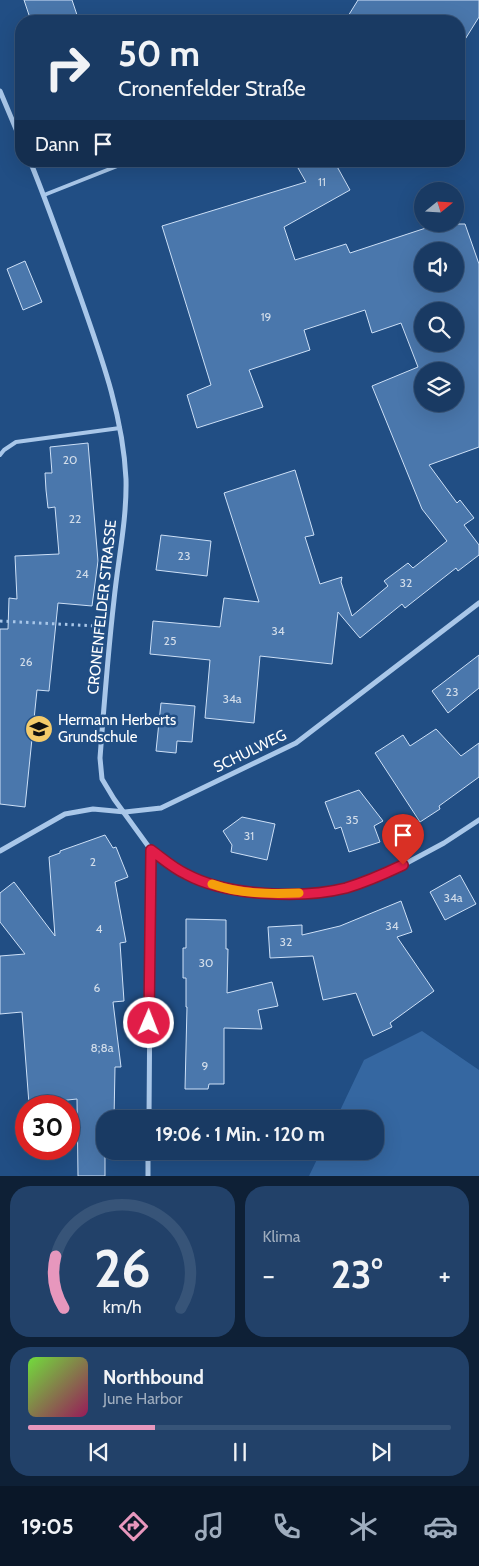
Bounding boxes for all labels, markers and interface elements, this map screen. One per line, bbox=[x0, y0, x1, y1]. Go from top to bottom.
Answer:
text: 50 m bbox=[118, 32, 200, 75]
icon: right bbox=[35, 35, 100, 100]
text: Cronenfelder Straße bbox=[118, 75, 306, 102]
icon: arrive bbox=[89, 130, 117, 158]
text: Dann bbox=[35, 133, 79, 156]
house number: 11 bbox=[318, 174, 326, 189]
north arrow bbox=[414, 182, 464, 232]
map controls bbox=[414, 182, 464, 412]
button: sound bbox=[414, 242, 464, 292]
button: search bbox=[414, 302, 464, 352]
house number: 19 bbox=[261, 309, 272, 324]
button: layers bbox=[414, 362, 464, 412]
house number: 20 bbox=[63, 452, 77, 467]
house number: 22 bbox=[69, 511, 81, 526]
street label: CRONENFELDER STRASSE bbox=[84, 519, 120, 695]
house number: 23 bbox=[178, 548, 190, 563]
house number: 24 bbox=[75, 566, 89, 581]
house number: 32 bbox=[400, 575, 412, 590]
house number: 34 bbox=[271, 623, 285, 638]
house number: 25 bbox=[164, 633, 176, 648]
house number: 26 bbox=[19, 654, 33, 669]
house number: 23 bbox=[446, 684, 458, 699]
house number: 34a bbox=[222, 691, 242, 706]
place label: Hermann Herberts Grundschule bbox=[58, 711, 176, 746]
school or university icon: Hermann Herberts Grundschule bbox=[24, 714, 54, 744]
street label: SCHULWEG bbox=[211, 726, 289, 776]
house number: 35 bbox=[346, 812, 358, 827]
pin bbox=[382, 814, 424, 865]
icon: arrive bbox=[389, 821, 417, 849]
house number: 31 bbox=[244, 828, 254, 843]
house number: 2 bbox=[90, 854, 96, 869]
house number: 34a bbox=[443, 890, 463, 905]
house number: 34 bbox=[385, 918, 399, 933]
house number: 4 bbox=[96, 921, 103, 936]
house number: 32 bbox=[280, 934, 292, 949]
house number: 30 bbox=[199, 955, 213, 970]
house number: 6 bbox=[94, 980, 101, 995]
position arrow bbox=[122, 996, 174, 1048]
house number: 8;8a bbox=[91, 1040, 114, 1055]
house number: 9 bbox=[202, 1058, 209, 1073]
speed limit sign: 30 bbox=[15, 1095, 80, 1160]
text: 19:06 · 1 Min. · 120 m bbox=[155, 1123, 325, 1146]
text: Klima bbox=[263, 1227, 300, 1246]
text: 26 bbox=[94, 1237, 151, 1300]
text: 23° bbox=[331, 1251, 383, 1298]
text: − bbox=[263, 1258, 275, 1292]
text: + bbox=[439, 1258, 451, 1292]
text: km/h bbox=[103, 1296, 142, 1317]
text: Northbound bbox=[103, 1366, 204, 1389]
text: June Harbor bbox=[103, 1389, 183, 1408]
icon: previous bbox=[85, 1438, 113, 1466]
icon: pause bbox=[226, 1438, 254, 1466]
icon: next bbox=[367, 1438, 395, 1466]
icon: directions bbox=[116, 1509, 151, 1544]
icon: music bbox=[192, 1509, 227, 1544]
icon: phone bbox=[269, 1509, 304, 1544]
icon: climate bbox=[346, 1509, 381, 1544]
icon: car bbox=[423, 1509, 458, 1544]
text: 19:05 bbox=[21, 1513, 74, 1540]

